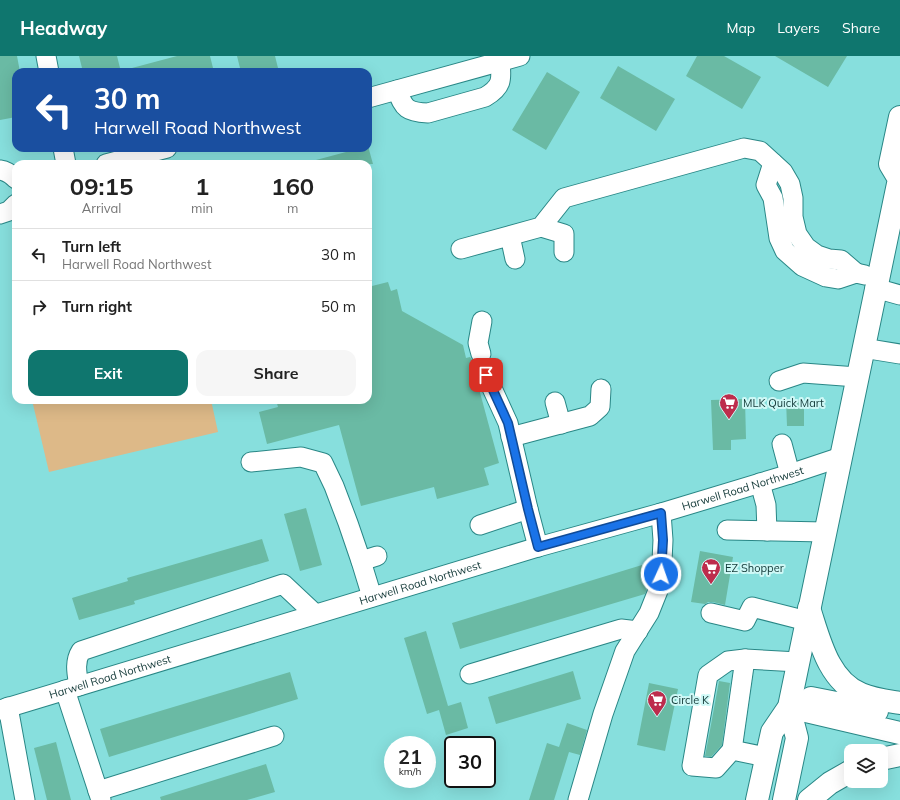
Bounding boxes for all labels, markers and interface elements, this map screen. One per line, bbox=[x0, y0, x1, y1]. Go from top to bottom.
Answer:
text: Headway bbox=[20, 16, 107, 40]
text: Map bbox=[726, 19, 755, 37]
text: Layers bbox=[777, 19, 820, 37]
text: Share bbox=[842, 19, 880, 37]
text: 30 m bbox=[94, 81, 160, 116]
icon: left bbox=[28, 84, 80, 136]
text: Harwell Road Northwest bbox=[94, 116, 301, 139]
text: 09:15 bbox=[70, 171, 133, 201]
text: 1 bbox=[195, 171, 209, 201]
text: 160 bbox=[271, 171, 314, 201]
text: Arrival bbox=[82, 200, 121, 216]
text: min bbox=[191, 200, 213, 216]
text: m bbox=[287, 200, 298, 216]
text: Turn left bbox=[62, 237, 121, 256]
icon: left bbox=[28, 244, 50, 266]
text: 30 m bbox=[321, 245, 356, 264]
text: Harwell Road Northwest bbox=[62, 256, 212, 272]
icon: right bbox=[28, 296, 50, 318]
text: Turn right bbox=[62, 297, 132, 316]
text: 50 m bbox=[321, 297, 356, 316]
button: Exit bbox=[28, 350, 188, 396]
button: Share bbox=[196, 350, 356, 396]
pin bbox=[469, 358, 503, 392]
icon: arrive bbox=[475, 364, 497, 386]
supermarket icon: MLK Quick Mart bbox=[718, 392, 740, 420]
place label: MLK Quick Mart bbox=[743, 396, 824, 410]
street label: Harwell Road Northwest bbox=[680, 463, 805, 513]
position arrow bbox=[640, 553, 682, 595]
supermarket icon: EZ Shopper bbox=[700, 557, 722, 585]
street label: Harwell Road Northwest bbox=[358, 558, 483, 608]
place label: EZ Shopper bbox=[725, 561, 784, 575]
street label: Harwell Road Northwest bbox=[47, 652, 173, 702]
supermarket icon: Circle K bbox=[646, 689, 668, 717]
place label: Circle K bbox=[671, 693, 710, 707]
speed limit sign: 30 bbox=[444, 736, 496, 788]
text: 21 bbox=[398, 744, 422, 769]
map controls bbox=[844, 744, 888, 788]
button: layers bbox=[844, 744, 888, 788]
text: km/h bbox=[399, 765, 421, 778]

